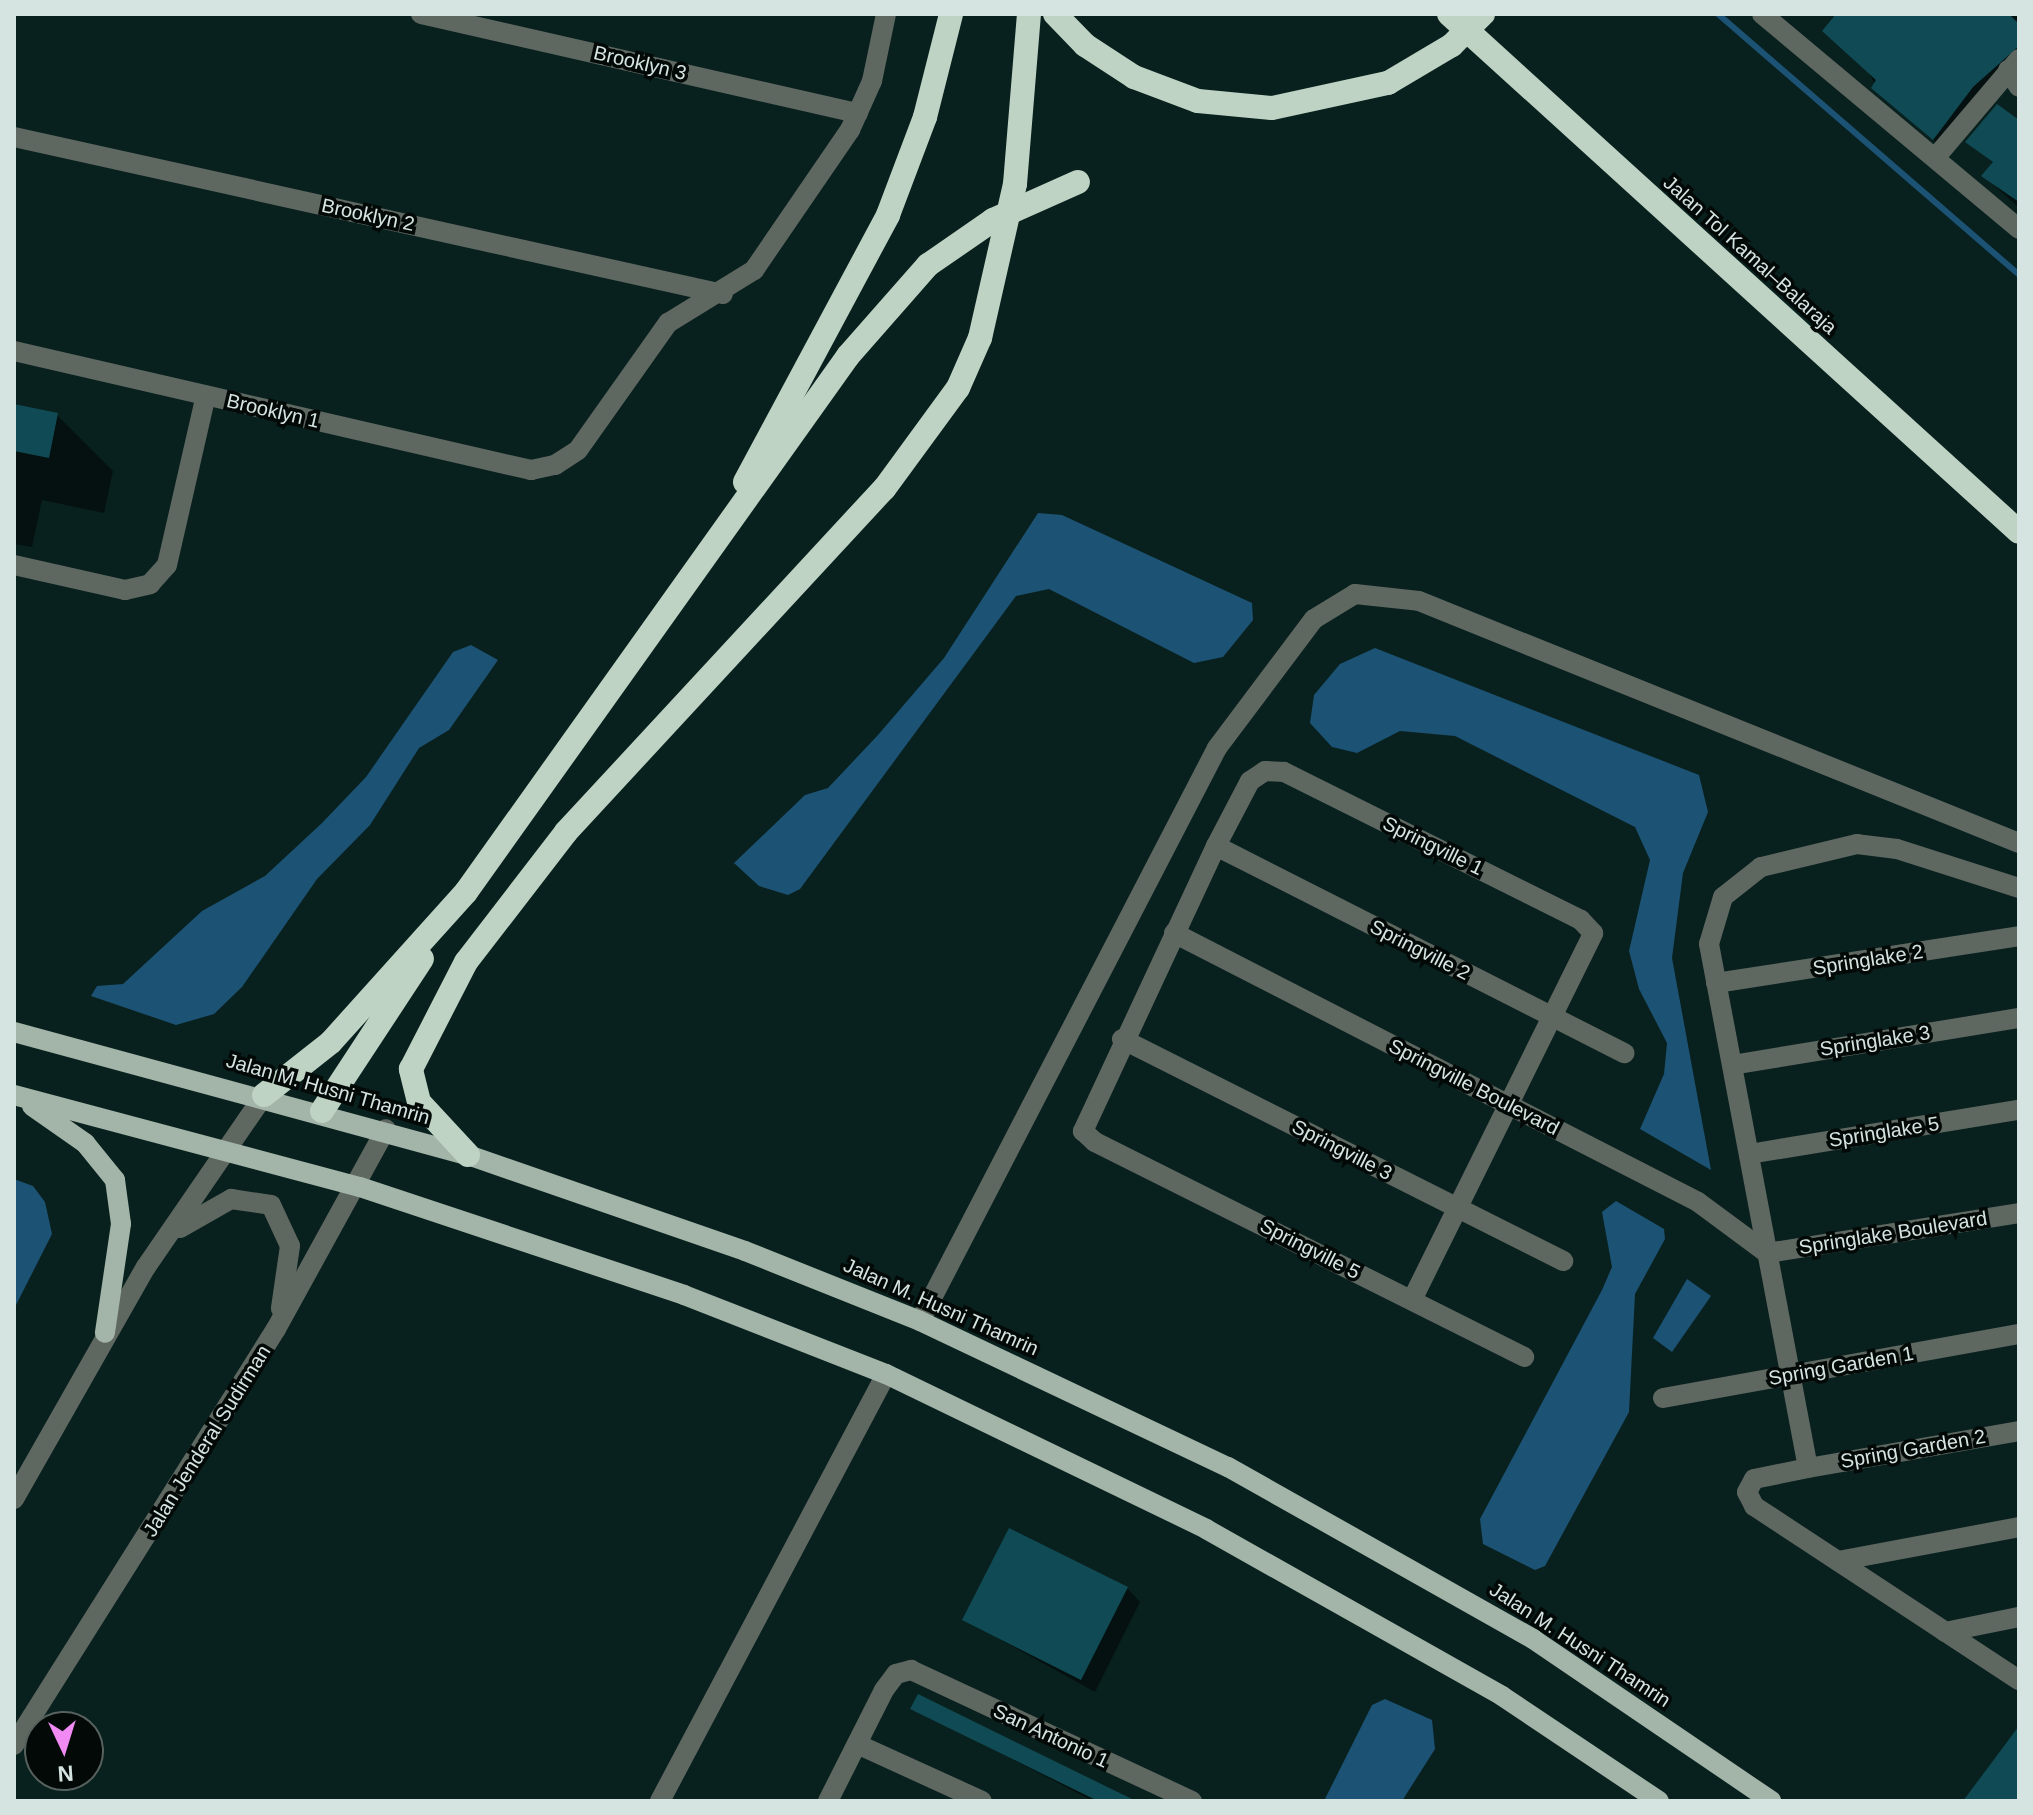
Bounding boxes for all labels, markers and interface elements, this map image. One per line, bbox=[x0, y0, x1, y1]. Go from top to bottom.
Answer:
street label: Brooklyn 3 bbox=[591, 41, 689, 85]
street label: Jalan Tol Kamal–Balaraja bbox=[1658, 171, 1842, 339]
street label: Brooklyn 2 bbox=[319, 193, 417, 237]
street label: Brooklyn 1 bbox=[224, 389, 322, 433]
street label: Springville 1 bbox=[1379, 811, 1487, 881]
street label: Springville 2 bbox=[1366, 915, 1474, 985]
street label: Springlake 2 bbox=[1811, 939, 1925, 981]
street label: Springlake 3 bbox=[1818, 1020, 1932, 1062]
street label: Springville Boulevard bbox=[1385, 1034, 1563, 1140]
street label: Jalan M. Husni Thamrin bbox=[223, 1048, 433, 1130]
street label: Springlake 5 bbox=[1827, 1111, 1941, 1153]
street label: Springville 3 bbox=[1288, 1115, 1396, 1185]
street label: Springlake Boulevard bbox=[1797, 1206, 1989, 1260]
street label: Springville 5 bbox=[1256, 1214, 1364, 1284]
street label: Jalan M. Husni Thamrin bbox=[840, 1253, 1042, 1361]
street label: Jalan Jenderal Sudirman bbox=[138, 1341, 276, 1541]
street label: Spring Garden 1 bbox=[1767, 1341, 1915, 1391]
street label: Spring Garden 2 bbox=[1839, 1424, 1987, 1474]
street label: Jalan M. Husni Thamrin bbox=[1485, 1577, 1675, 1713]
street label: San Antonio 1 bbox=[989, 1699, 1113, 1773]
north arrow bbox=[24, 1711, 104, 1791]
text: N bbox=[57, 1760, 74, 1786]

